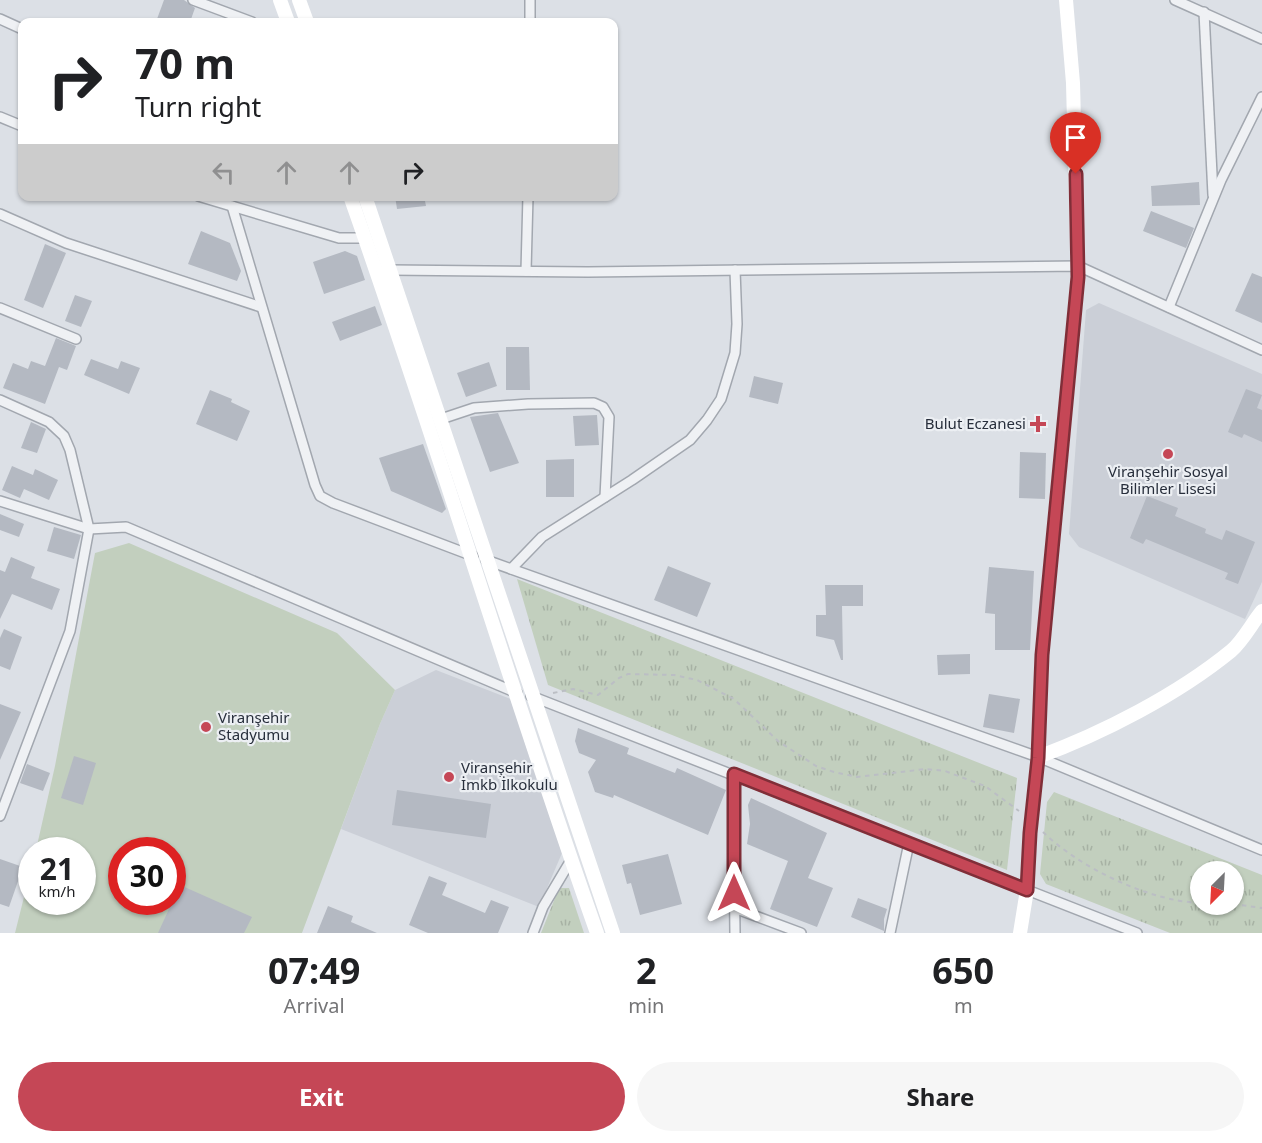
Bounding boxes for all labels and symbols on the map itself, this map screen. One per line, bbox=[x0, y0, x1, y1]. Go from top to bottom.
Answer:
pin bbox=[1050, 112, 1101, 174]
place label: Bulut Eczanesi bbox=[925, 413, 1026, 433]
marker: Bulut Eczanesi bbox=[1031, 417, 1045, 431]
marker: Viranşehir Sosyal Bilimler Lisesi bbox=[1161, 447, 1175, 461]
place label: Viranşehir Sosyal Bilimler Lisesi bbox=[1108, 461, 1228, 498]
place label: Viranşehir Stadyumu bbox=[218, 707, 290, 744]
marker: Viranşehir Stadyumu bbox=[199, 720, 213, 734]
place label: Viranşehir İmkb İlkokulu bbox=[461, 757, 558, 794]
marker: Viranşehir İmkb İlkokulu bbox=[442, 770, 456, 784]
speed limit sign: 30 bbox=[108, 837, 186, 915]
position arrow bbox=[702, 861, 766, 925]
north arrow bbox=[1190, 861, 1244, 915]

